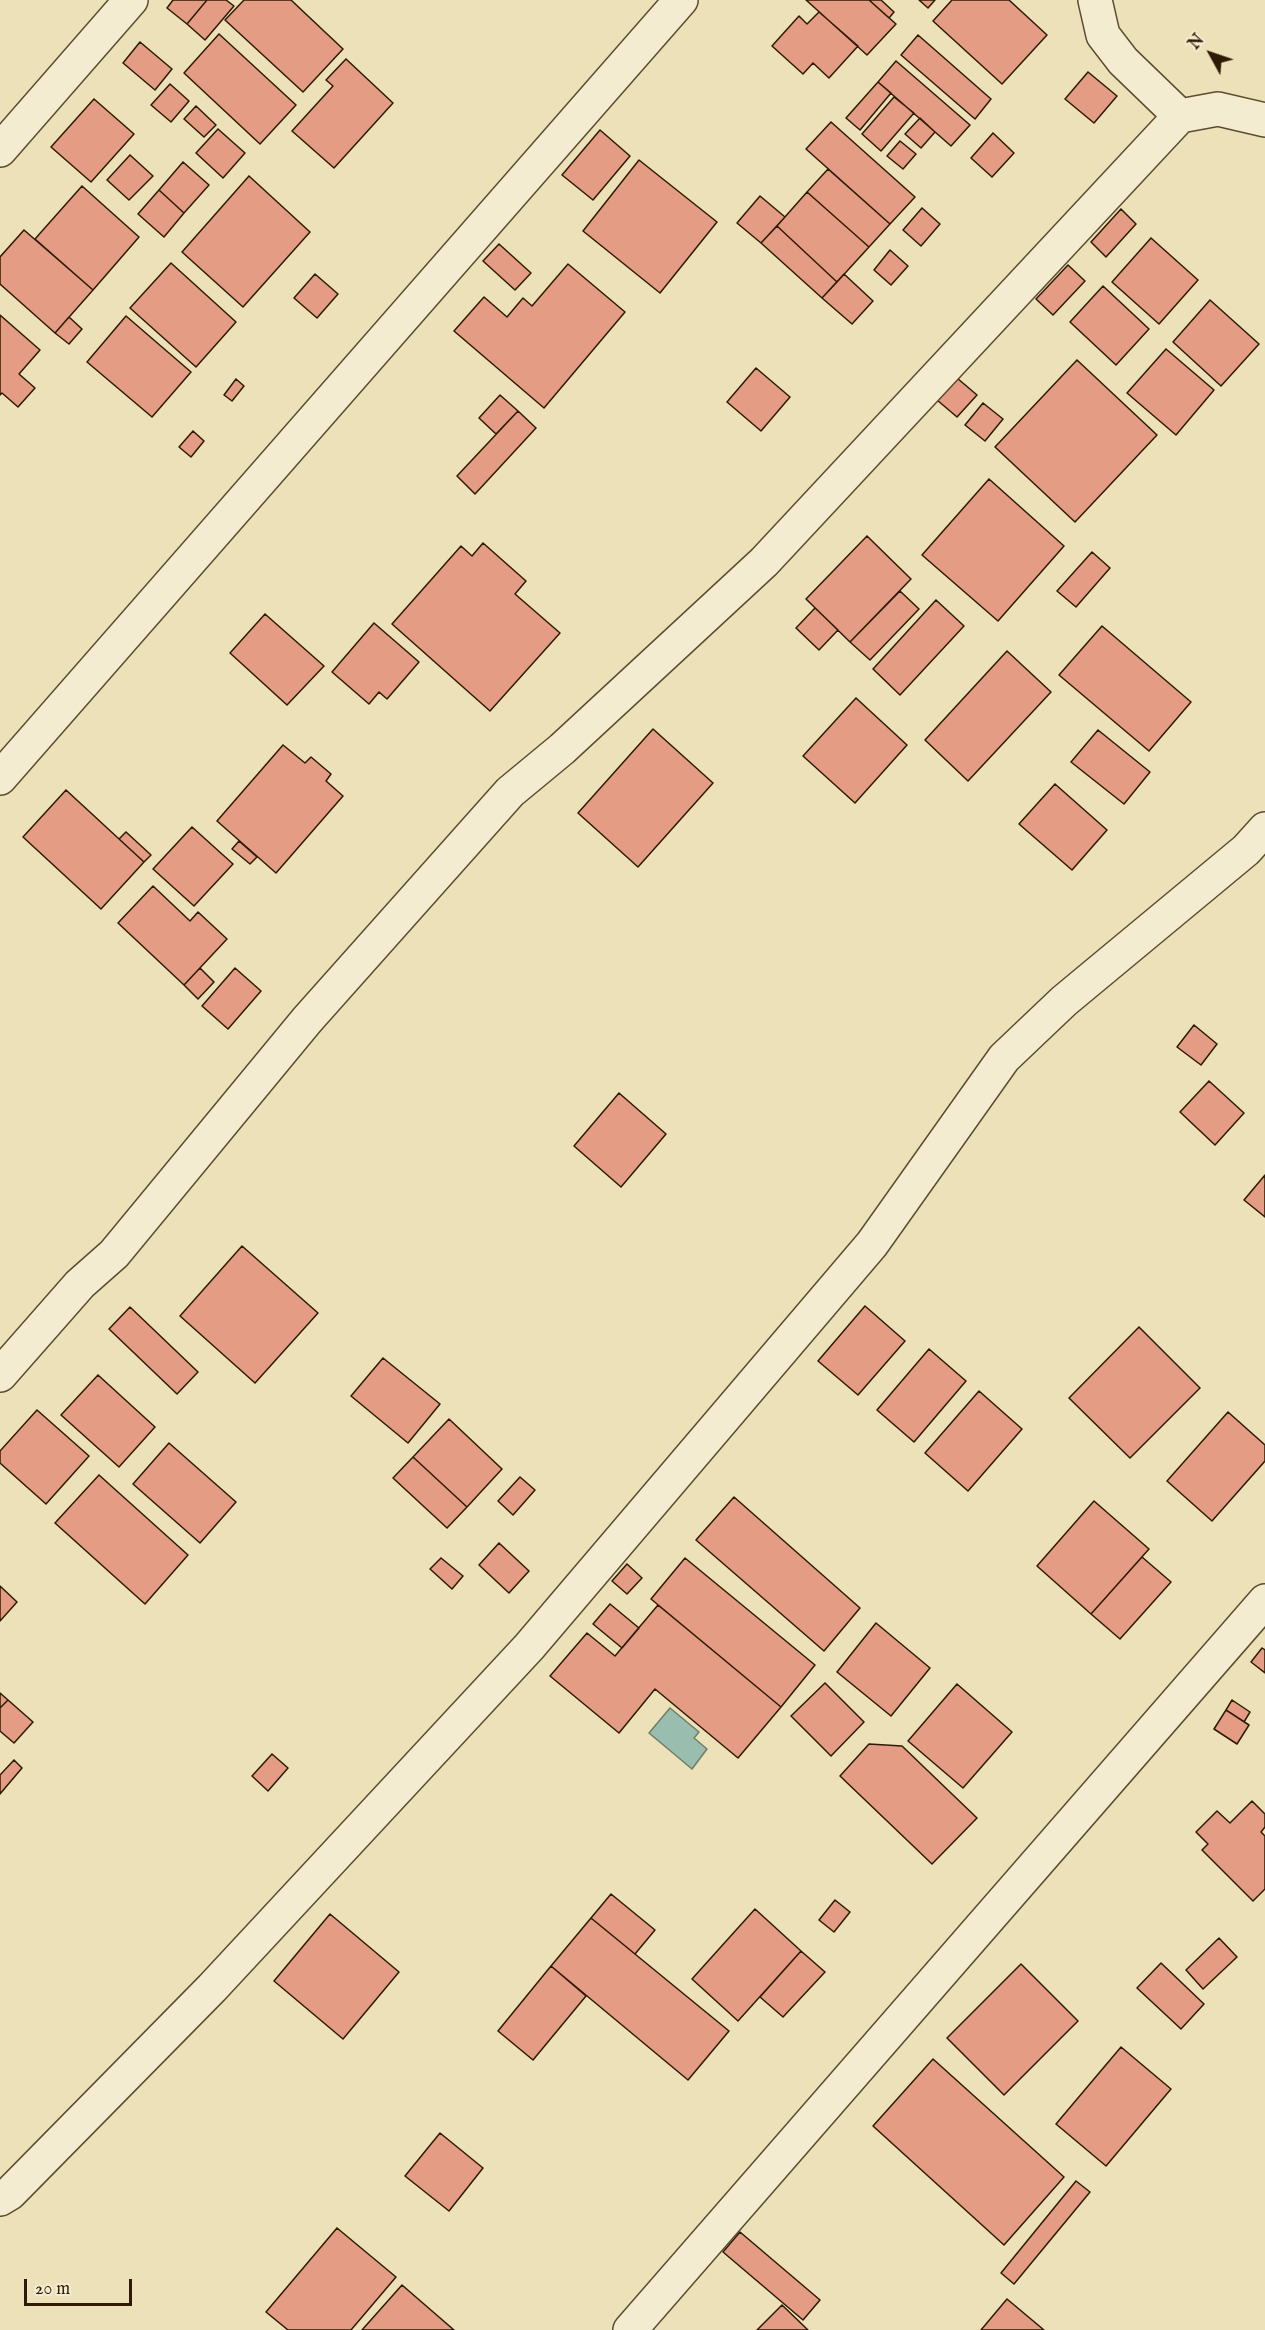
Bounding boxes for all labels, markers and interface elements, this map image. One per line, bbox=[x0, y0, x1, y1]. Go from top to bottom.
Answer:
north arrow bbox=[1181, 24, 1241, 84]
text: N bbox=[1185, 31, 1209, 54]
scale bar bbox=[27, 2267, 135, 2305]
text: 20 m bbox=[35, 2278, 70, 2301]

